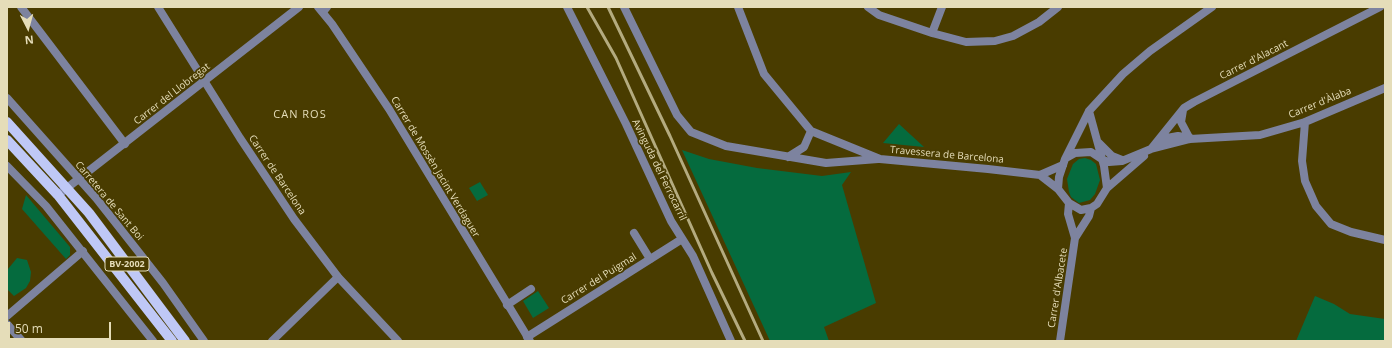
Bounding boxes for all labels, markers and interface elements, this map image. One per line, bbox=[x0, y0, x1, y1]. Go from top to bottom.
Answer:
north arrow bbox=[8, 8, 48, 48]
text: N bbox=[24, 33, 35, 48]
street label: Carrer d'Alacant bbox=[1218, 38, 1290, 82]
street label: Carrer del Llobregat bbox=[132, 61, 212, 127]
street label: Carrer d'Àlaba bbox=[1287, 85, 1353, 121]
street label: Carrer de Mossèn Jacint Verdaguer bbox=[388, 94, 482, 240]
district label: CAN ROS bbox=[273, 108, 327, 122]
street label: Avinguda del Ferrocarril bbox=[629, 117, 689, 223]
street label: Carrer de Barcelona bbox=[246, 133, 308, 217]
street label: Travessera de Barcelona bbox=[890, 144, 1004, 166]
street label: Carretera de Sant Boi bbox=[72, 159, 146, 243]
street label: Carrer d'Albacete bbox=[1046, 247, 1070, 329]
street label: Carrer del Puigmal bbox=[559, 251, 639, 307]
road number: BV-2002 bbox=[105, 257, 149, 271]
scale bar bbox=[10, 314, 113, 340]
text: 50 m bbox=[15, 320, 43, 337]

